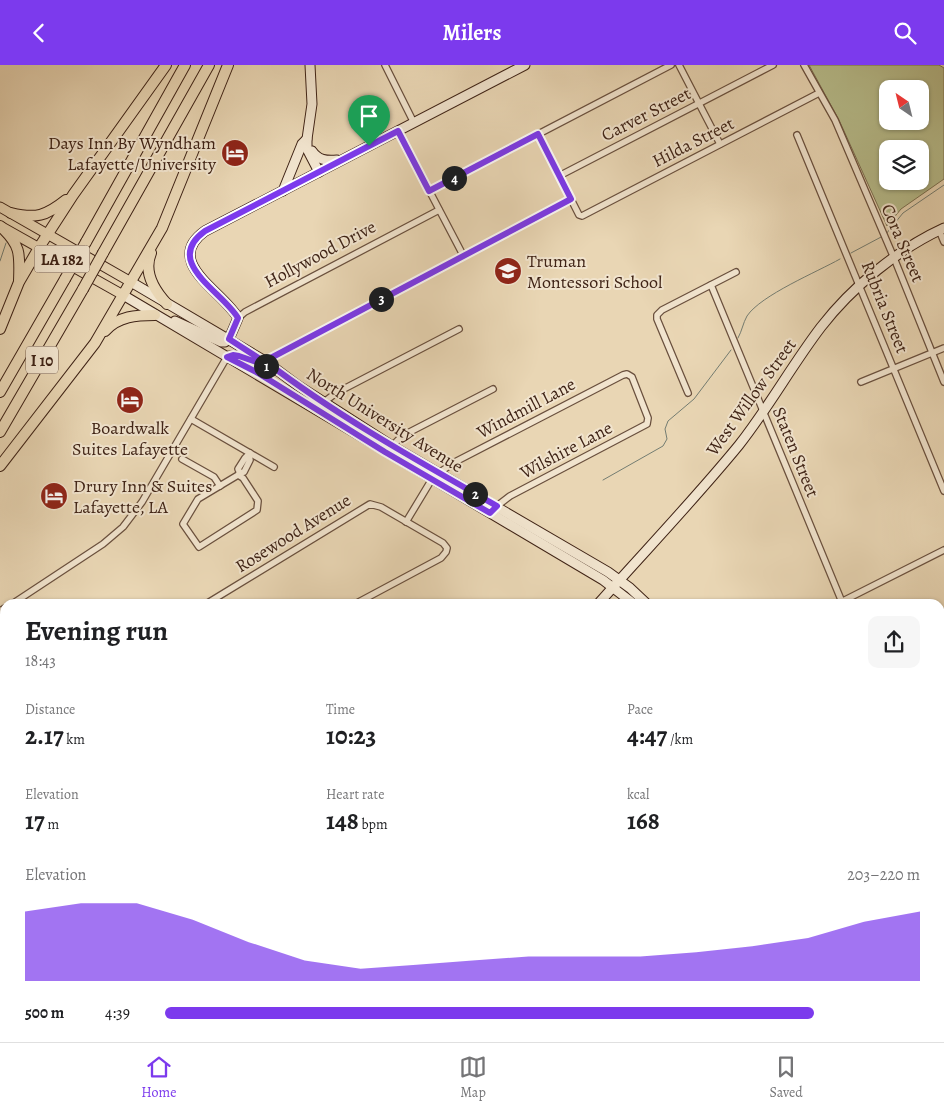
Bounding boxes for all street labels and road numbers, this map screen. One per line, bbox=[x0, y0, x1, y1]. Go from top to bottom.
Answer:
street label: Carver Street bbox=[597, 81, 695, 147]
street label: Hilda Street bbox=[648, 111, 738, 173]
street label: Cora Street bbox=[876, 200, 930, 286]
street label: Hollywood Drive bbox=[260, 215, 380, 293]
road number: LA 182 bbox=[34, 245, 90, 273]
street label: Rubria Street bbox=[856, 257, 914, 357]
street label: West Willow Street bbox=[700, 334, 802, 461]
road number: I 10 bbox=[26, 347, 58, 373]
street label: North University Avenue bbox=[302, 362, 468, 478]
street label: Windmill Lane bbox=[472, 372, 580, 445]
street label: Staten Street bbox=[767, 403, 825, 501]
street label: Wilshire Lane bbox=[515, 416, 616, 485]
street label: Rosewood Avenue bbox=[231, 488, 355, 578]

